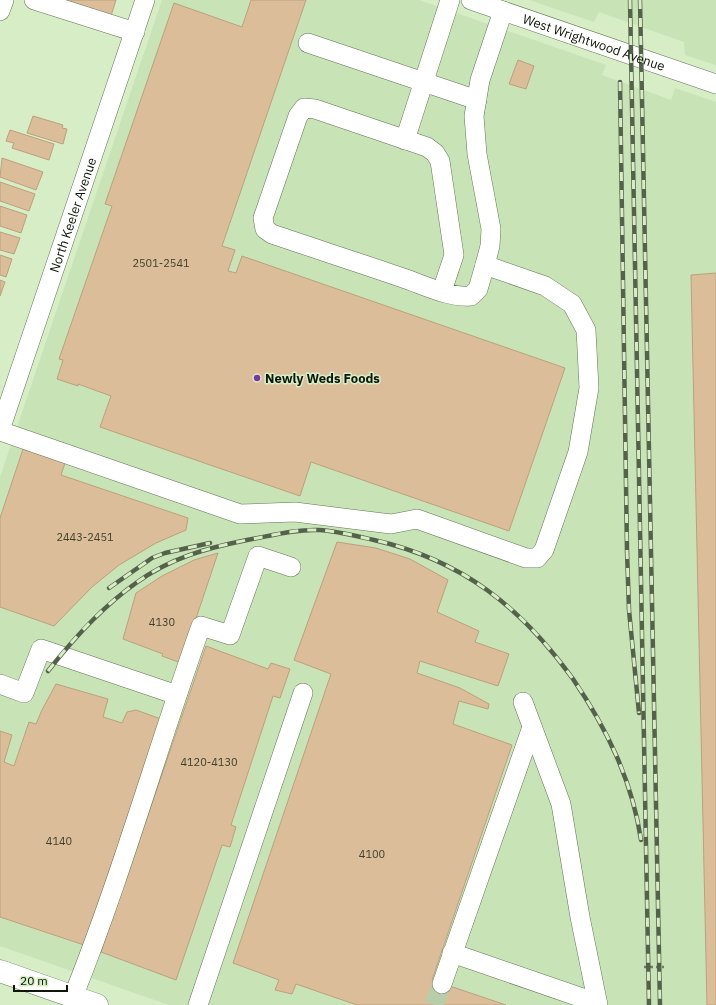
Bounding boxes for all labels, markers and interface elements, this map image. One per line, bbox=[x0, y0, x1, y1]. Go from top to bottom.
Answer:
street label: West Wrightwood Avenue bbox=[521, 10, 667, 74]
street label: North Keeler Avenue bbox=[45, 155, 100, 275]
house number: 2501-2541 bbox=[132, 256, 190, 270]
place label: Newly Weds Foods bbox=[265, 370, 380, 387]
marker: Newly Weds Foods bbox=[252, 373, 262, 383]
house number: 2443-2451 bbox=[56, 530, 114, 544]
house number: 4130 bbox=[149, 615, 175, 629]
house number: 4120-4130 bbox=[180, 755, 238, 769]
house number: 4140 bbox=[46, 834, 72, 848]
house number: 4100 bbox=[359, 847, 385, 861]
scale bar bbox=[14, 967, 67, 993]
text: 20 m bbox=[20, 973, 48, 988]

